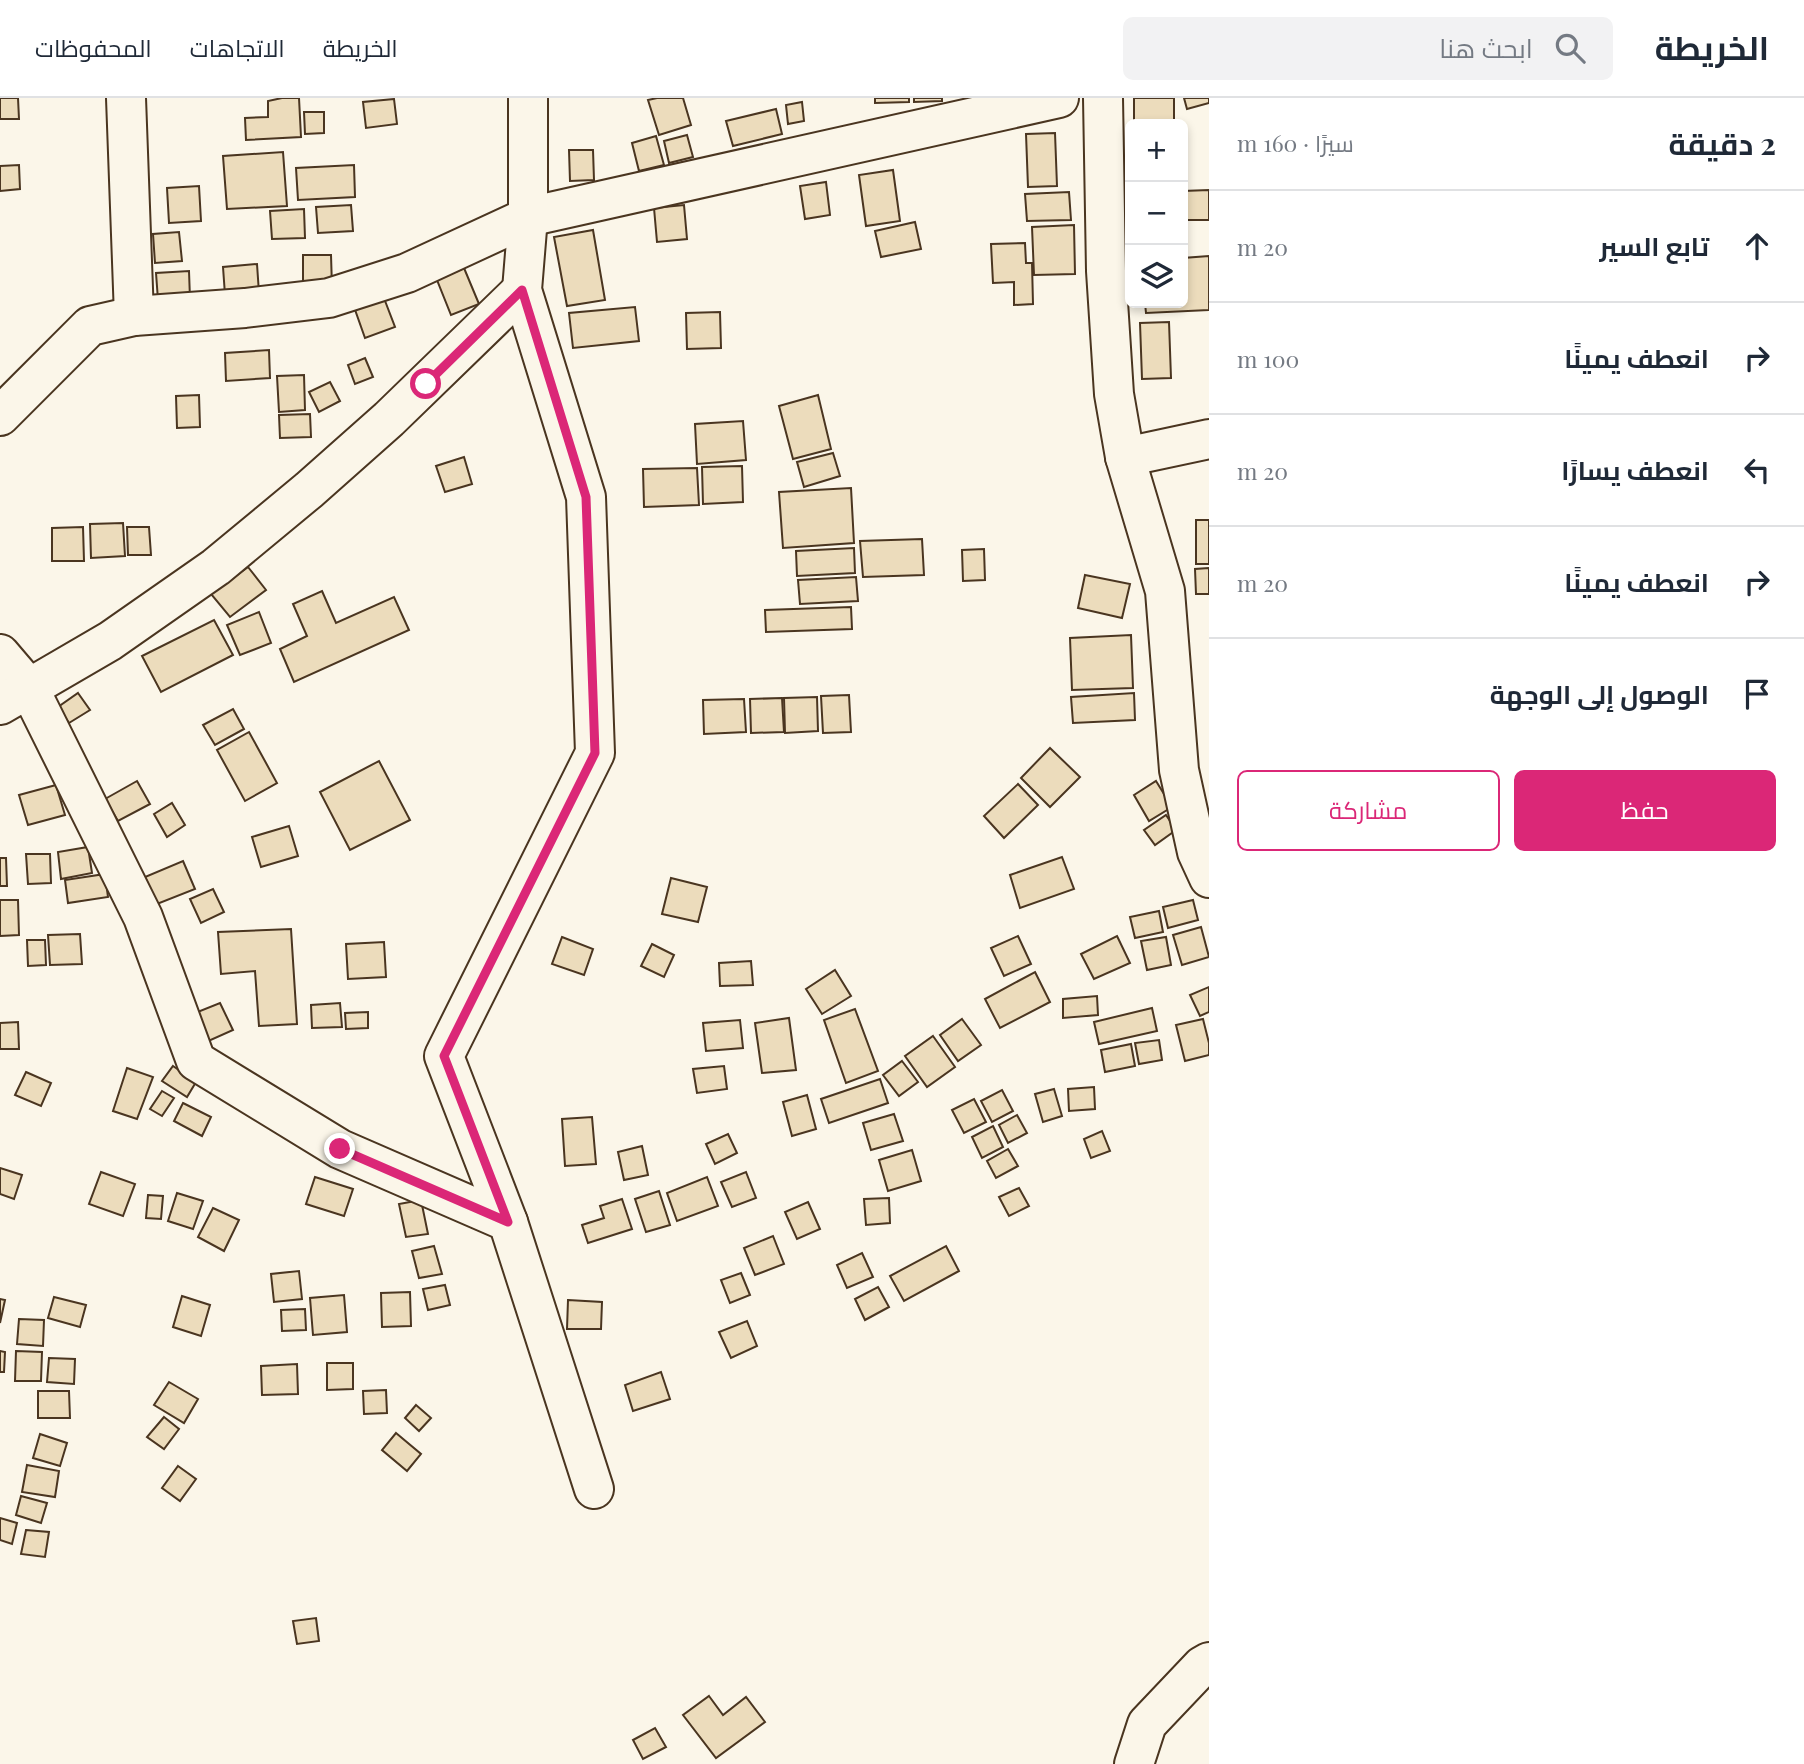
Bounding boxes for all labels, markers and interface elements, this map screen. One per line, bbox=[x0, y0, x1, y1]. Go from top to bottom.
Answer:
search box bbox=[1123, 17, 1613, 80]
text: الخريطة bbox=[1655, 24, 1769, 68]
icon: search bbox=[1551, 29, 1589, 67]
text: ابحث هنا bbox=[1439, 30, 1533, 65]
text: المحفوظات bbox=[35, 31, 152, 63]
text: الاتجاهات bbox=[190, 31, 285, 63]
text: الخريطة bbox=[323, 31, 398, 63]
map controls bbox=[1125, 119, 1188, 308]
button: + bbox=[1125, 119, 1188, 182]
text: 2 دقيقة bbox=[1668, 123, 1776, 163]
text: سيرًا · 160 m bbox=[1237, 127, 1354, 158]
button: − bbox=[1125, 182, 1188, 245]
icon: ahead bbox=[1738, 227, 1776, 265]
text: تابع السير bbox=[1600, 228, 1709, 263]
text: 20 m bbox=[1237, 231, 1288, 262]
button: layers bbox=[1125, 245, 1188, 308]
icon: right bbox=[1738, 339, 1776, 377]
text: انعطف يمينًا bbox=[1564, 340, 1709, 375]
text: 100 m bbox=[1237, 343, 1299, 374]
route start bbox=[410, 368, 441, 399]
icon: left bbox=[1738, 451, 1776, 489]
text: انعطف يسارًا bbox=[1561, 452, 1709, 487]
text: 20 m bbox=[1237, 455, 1288, 486]
icon: right bbox=[1738, 563, 1776, 601]
text: انعطف يمينًا bbox=[1564, 564, 1709, 599]
text: 20 m bbox=[1237, 567, 1288, 598]
icon: arrive bbox=[1738, 675, 1776, 713]
text: الوصول إلى الوجهة bbox=[1490, 676, 1709, 711]
button: مشاركة bbox=[1237, 770, 1500, 851]
button: حفظ bbox=[1514, 770, 1776, 851]
route end bbox=[324, 1133, 355, 1164]

